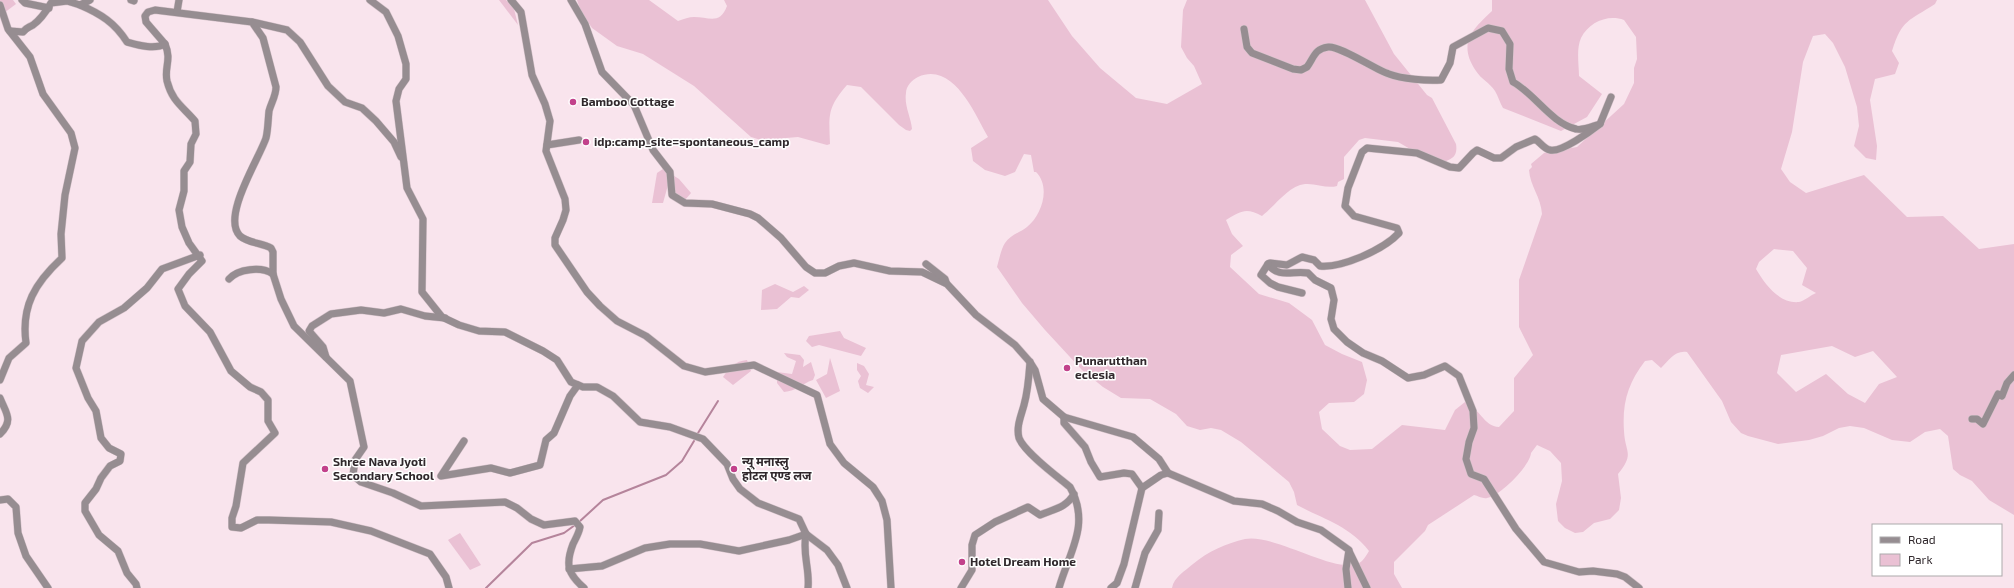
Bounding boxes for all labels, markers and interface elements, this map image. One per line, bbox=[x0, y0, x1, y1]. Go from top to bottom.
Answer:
place label: Bamboo Cottage bbox=[581, 94, 675, 108]
marker: Bamboo Cottage bbox=[568, 97, 578, 107]
place label: idp:camp_site=spontaneous_camp bbox=[594, 134, 789, 148]
marker: idp:camp_site=spontaneous_camp bbox=[581, 137, 591, 147]
place label: Punarutthan eclesia bbox=[1075, 353, 1147, 381]
marker: Punarutthan eclesia bbox=[1062, 363, 1072, 373]
place label: Shree Nava Jyoti Secondary School bbox=[333, 454, 434, 483]
place label: न्यू मनास्लु होटल एण्ड लज bbox=[742, 454, 812, 483]
marker: Shree Nava Jyoti Secondary School bbox=[320, 464, 330, 474]
marker: न्यू मनास्लु होटल एण्ड लज bbox=[729, 464, 739, 474]
legend bbox=[1872, 524, 2002, 576]
text: Road bbox=[1908, 532, 1936, 546]
text: Park bbox=[1908, 552, 1933, 566]
place label: Hotel Dream Home bbox=[970, 554, 1076, 568]
marker: Hotel Dream Home bbox=[957, 557, 967, 567]

